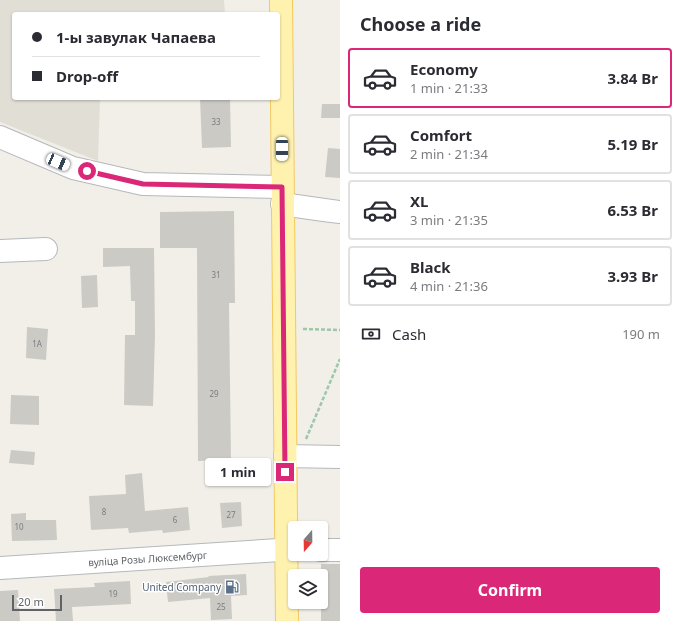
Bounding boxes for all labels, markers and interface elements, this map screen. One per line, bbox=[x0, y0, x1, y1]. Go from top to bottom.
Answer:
text: Choose a ride bbox=[360, 12, 481, 36]
text: 1-ы завулак Чапаева bbox=[56, 27, 216, 47]
text: Economy bbox=[410, 59, 478, 79]
icon: car bbox=[362, 60, 398, 96]
text: Drop-off bbox=[56, 66, 118, 86]
text: 3.84 Br bbox=[607, 68, 658, 88]
text: 1 min · 21:33 bbox=[410, 79, 488, 97]
house number: 33 bbox=[211, 116, 221, 127]
text: Comfort bbox=[410, 125, 472, 145]
icon: car bbox=[362, 126, 398, 162]
text: 5.19 Br bbox=[607, 134, 658, 154]
car bbox=[276, 137, 288, 161]
text: 2 min · 21:34 bbox=[410, 145, 488, 163]
car bbox=[45, 152, 71, 172]
route start bbox=[78, 162, 96, 180]
text: XL bbox=[410, 191, 428, 211]
icon: car bbox=[362, 192, 398, 228]
text: 6.53 Br bbox=[607, 200, 658, 220]
text: 3 min · 21:35 bbox=[410, 211, 488, 229]
text: Black bbox=[410, 257, 450, 277]
icon: car bbox=[362, 258, 398, 294]
text: 3.93 Br bbox=[607, 266, 658, 286]
house number: 31 bbox=[211, 269, 221, 280]
text: 4 min · 21:36 bbox=[410, 277, 488, 295]
icon: cash bbox=[360, 323, 382, 345]
text: Cash bbox=[392, 324, 426, 344]
text: 190 m bbox=[622, 325, 660, 343]
house number: 1А bbox=[32, 338, 43, 349]
house number: 29 bbox=[209, 388, 219, 399]
callout: 1 min bbox=[205, 458, 271, 486]
text: 1 min bbox=[220, 463, 256, 481]
route end bbox=[276, 463, 294, 481]
house number: 8 bbox=[102, 506, 107, 517]
house number: 27 bbox=[226, 509, 236, 520]
house number: 6 bbox=[173, 514, 178, 525]
house number: 10 bbox=[14, 521, 24, 532]
north arrow bbox=[288, 521, 328, 561]
map controls bbox=[288, 521, 328, 609]
street label: вуліца Розы Люксембург bbox=[88, 548, 208, 569]
button: Confirm bbox=[360, 567, 660, 613]
button: layers bbox=[288, 569, 328, 609]
fuel station icon: United Company bbox=[224, 579, 240, 595]
place label: United Company bbox=[142, 580, 222, 594]
house number: 19 bbox=[108, 588, 118, 599]
scale bar bbox=[12, 593, 62, 612]
text: 20 m bbox=[18, 594, 44, 609]
house number: 25 bbox=[216, 601, 226, 612]

